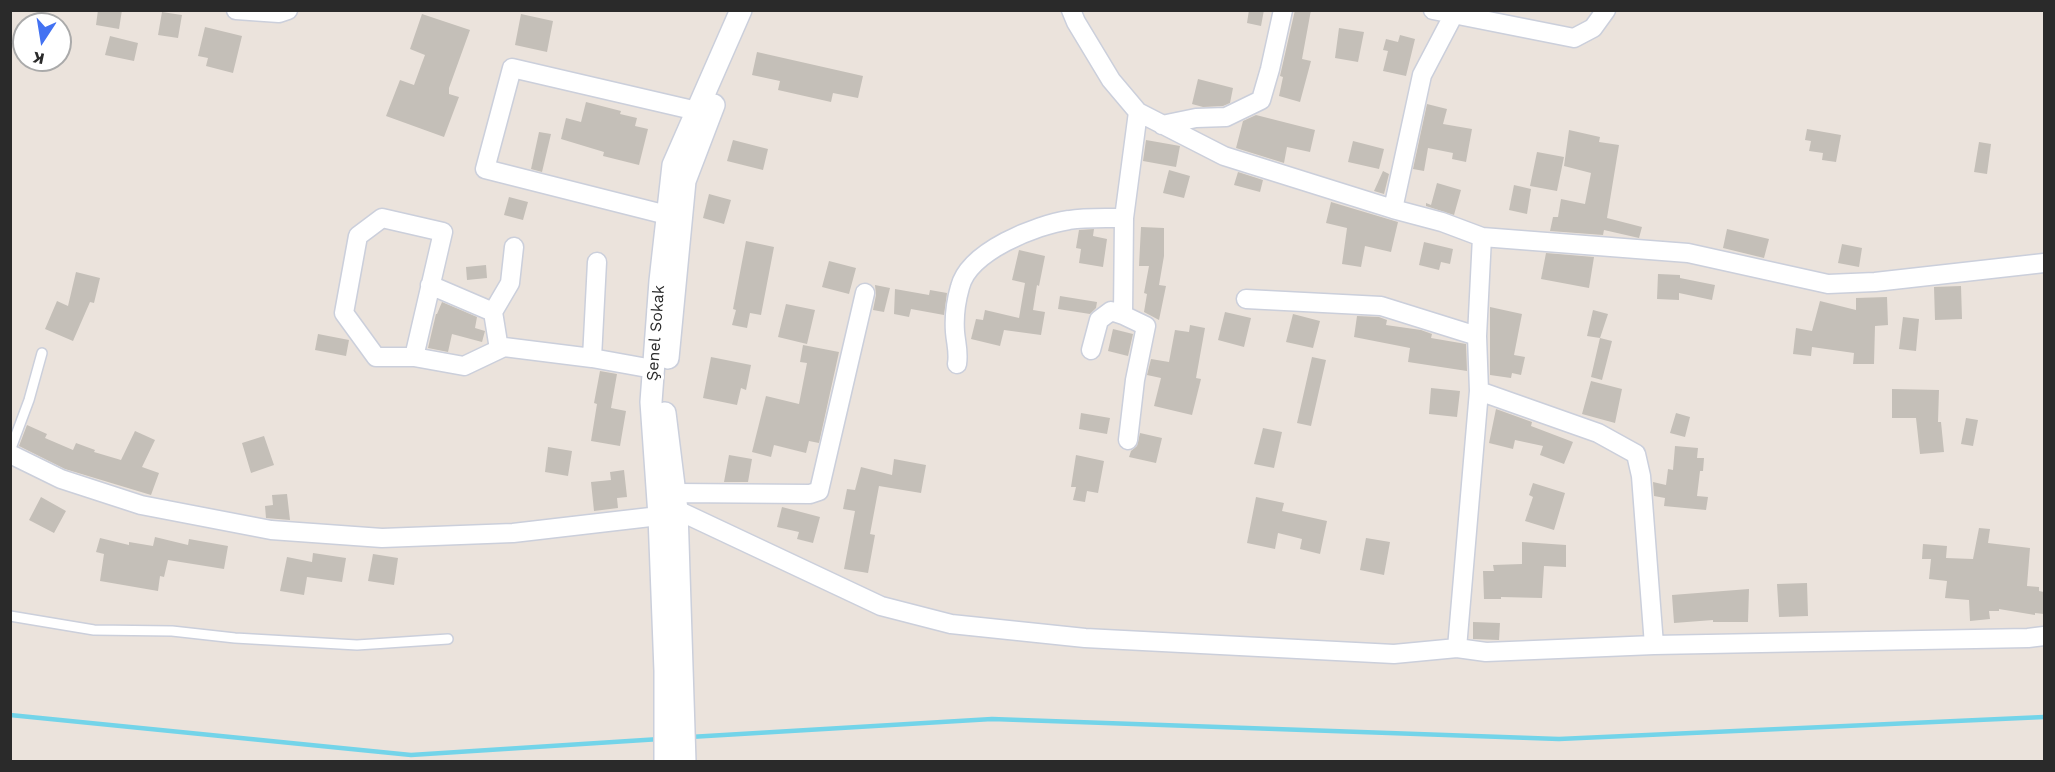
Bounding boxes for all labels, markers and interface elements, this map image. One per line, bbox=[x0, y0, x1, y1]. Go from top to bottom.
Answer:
north arrow bbox=[12, 12, 72, 72]
text: K bbox=[31, 48, 46, 69]
street label: Şenel Sokak bbox=[643, 285, 669, 381]

